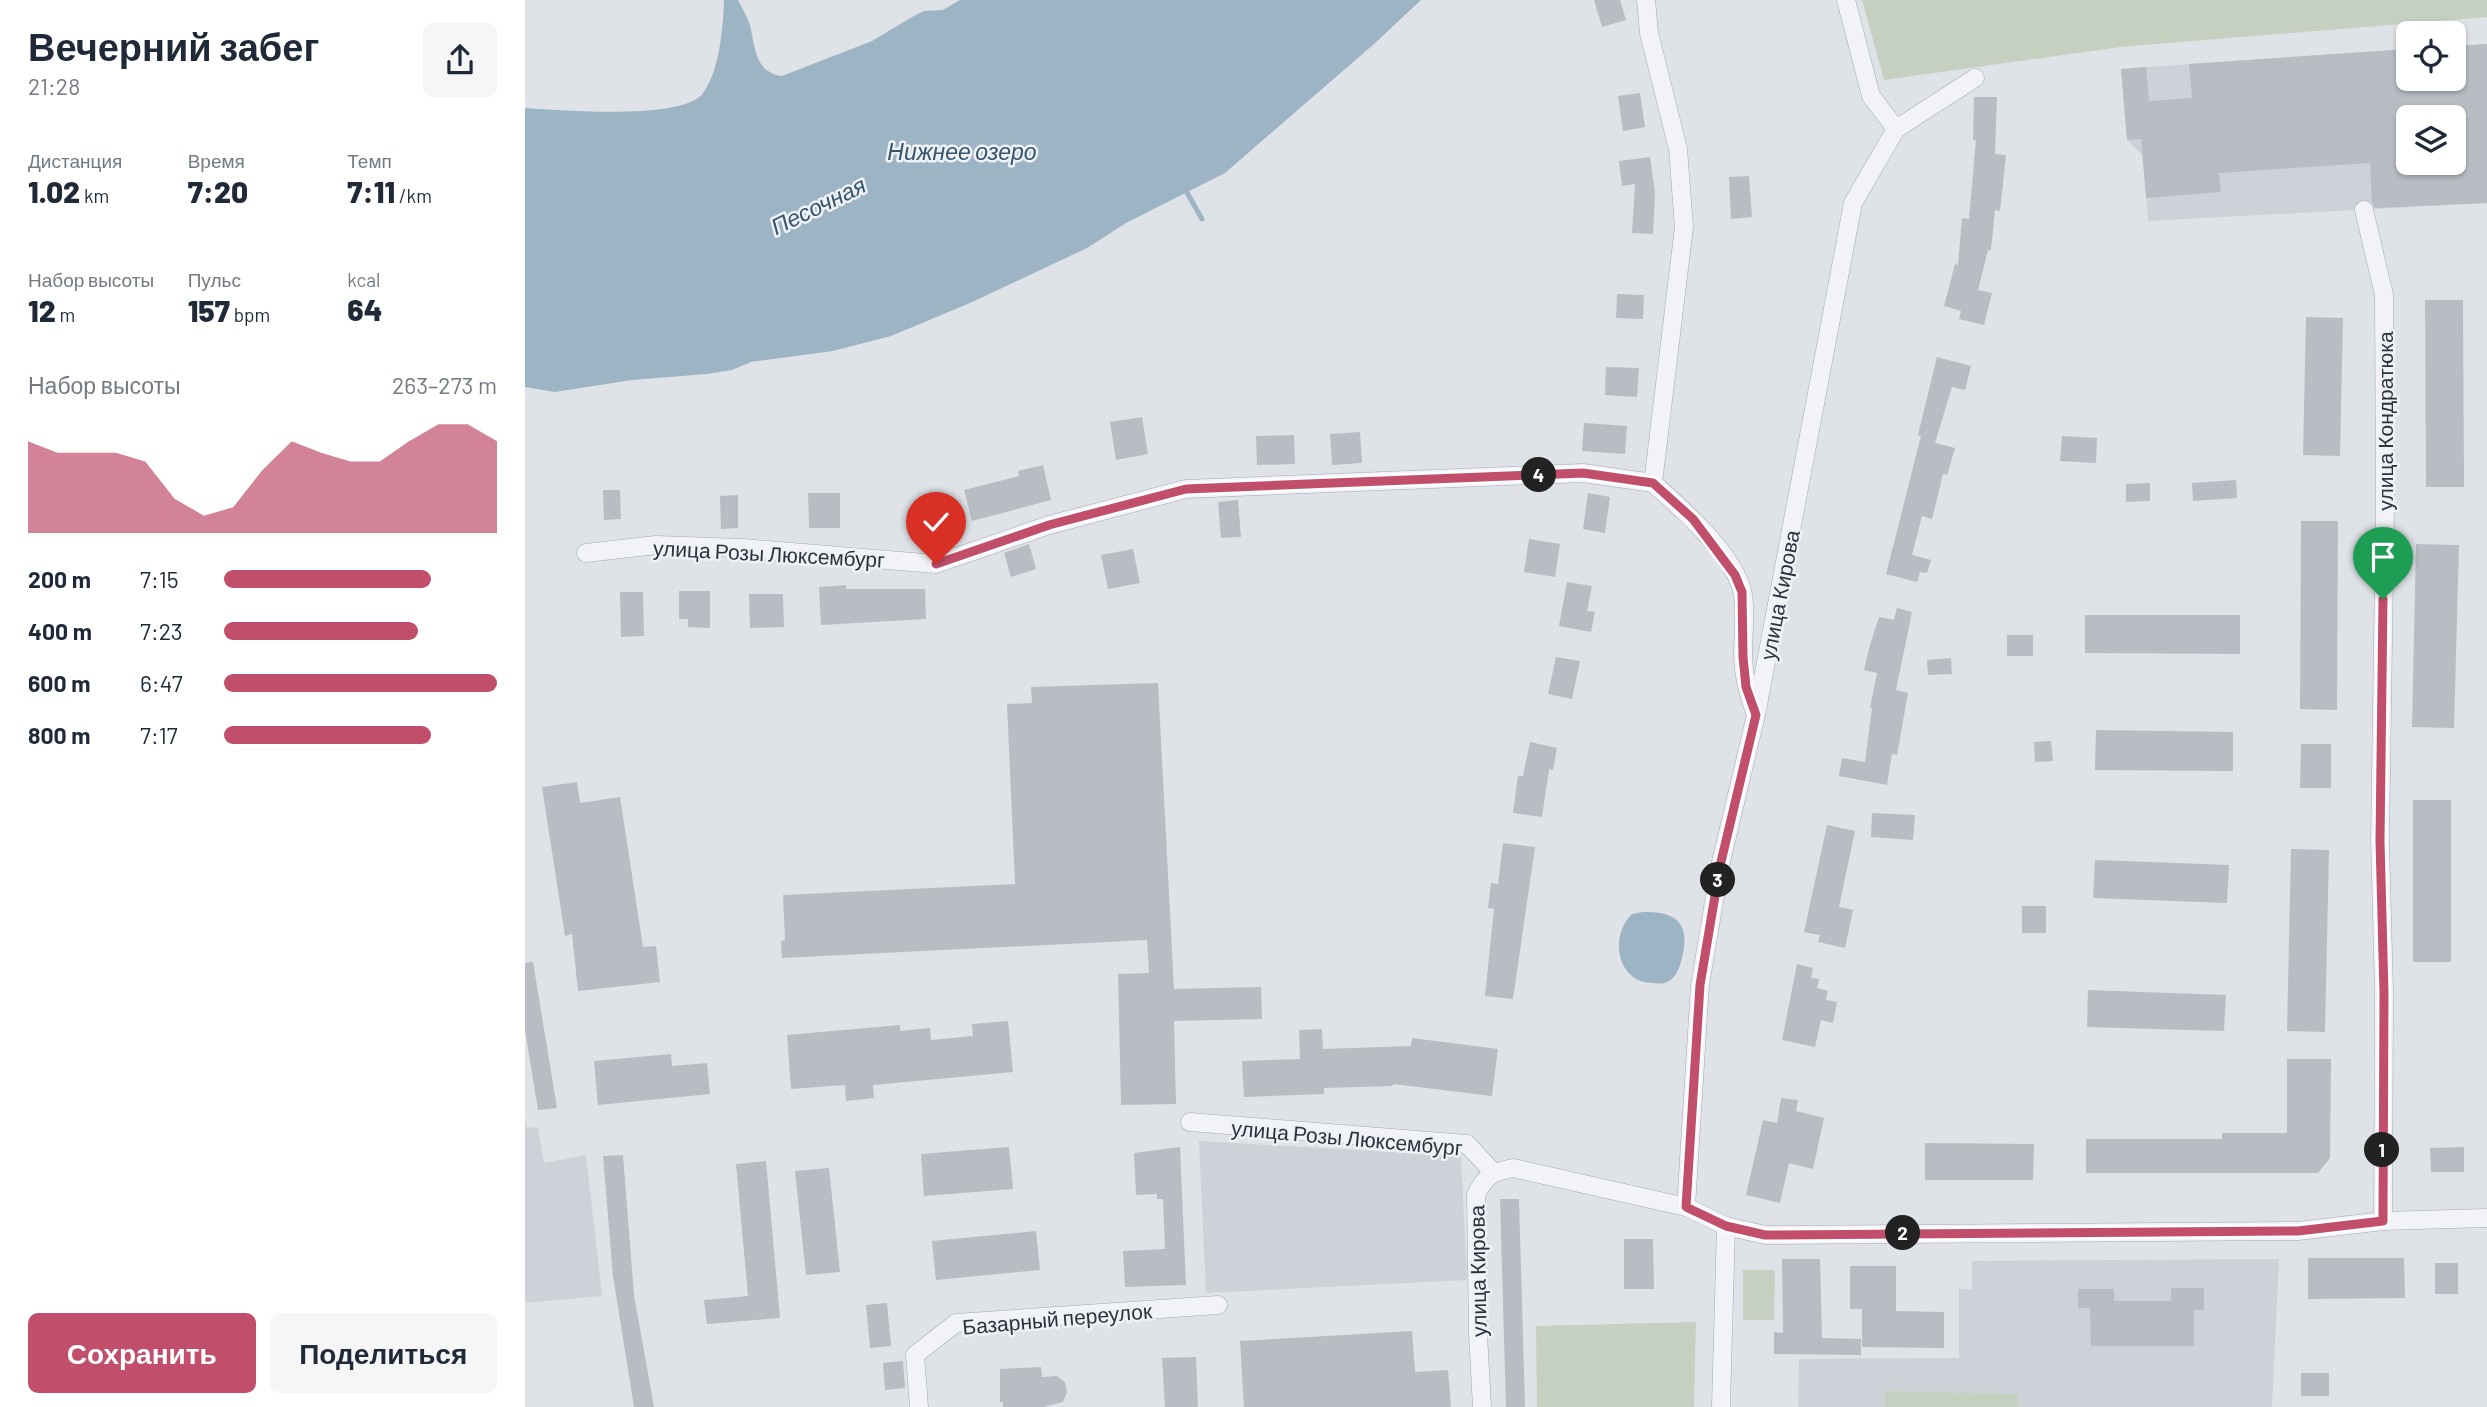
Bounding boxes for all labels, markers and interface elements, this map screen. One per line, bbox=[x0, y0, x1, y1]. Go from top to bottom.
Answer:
map controls bbox=[2396, 21, 2466, 175]
button: locate bbox=[2396, 21, 2466, 91]
text: Вечерний забег bbox=[28, 23, 319, 69]
button: share bbox=[423, 23, 497, 97]
text: 21:28 bbox=[28, 72, 80, 100]
button: layers bbox=[2396, 105, 2466, 175]
water label: Нижнее озеро bbox=[887, 137, 1037, 165]
text: Дистанция bbox=[28, 149, 122, 172]
text: Время bbox=[188, 149, 245, 172]
text: Темп bbox=[347, 149, 392, 172]
water label: Песочная bbox=[766, 170, 870, 240]
text: 1.02 bbox=[28, 173, 80, 209]
text: 7:20 bbox=[188, 173, 248, 209]
text: 7:11 bbox=[347, 173, 395, 209]
text: km bbox=[80, 184, 109, 207]
text: /km bbox=[395, 184, 432, 207]
text: Набор высоты bbox=[28, 268, 154, 291]
text: Пульс bbox=[188, 268, 241, 291]
text: kcal bbox=[347, 268, 380, 291]
text: 64 bbox=[347, 291, 382, 327]
text: 12 bbox=[28, 292, 56, 328]
text: 157 bbox=[188, 292, 230, 328]
text: m bbox=[56, 303, 75, 326]
text: bpm bbox=[230, 303, 270, 326]
street label: улица Кондратюка bbox=[2372, 331, 2397, 511]
text: Набор высоты bbox=[28, 371, 181, 399]
text: 263–273 m bbox=[392, 371, 497, 399]
pin: 4 bbox=[1521, 458, 1557, 492]
text: 4 bbox=[1533, 463, 1544, 486]
pin bbox=[906, 492, 966, 564]
icon: check bbox=[917, 503, 955, 541]
pin bbox=[2353, 527, 2413, 599]
street label: улица Кирова bbox=[1754, 528, 1804, 662]
street label: улица Розы Люксембург bbox=[653, 534, 886, 572]
icon: arrive bbox=[2364, 538, 2402, 576]
text: 200 m bbox=[28, 565, 91, 593]
text: 7:15 bbox=[140, 565, 179, 593]
text: 400 m bbox=[28, 617, 92, 645]
text: 7:23 bbox=[140, 617, 183, 645]
text: 600 m bbox=[28, 669, 90, 697]
text: 6:47 bbox=[140, 669, 183, 697]
text: 800 m bbox=[28, 721, 90, 749]
text: 7:17 bbox=[140, 721, 178, 749]
pin: 3 bbox=[1701, 862, 1735, 898]
text: 3 bbox=[1712, 868, 1723, 891]
street label: улица Розы Люксембург bbox=[1230, 1114, 1464, 1160]
pin: 1 bbox=[2365, 1132, 2399, 1168]
text: 1 bbox=[2378, 1138, 2385, 1161]
street label: улица Кирова bbox=[1463, 1205, 1491, 1337]
pin: 2 bbox=[1885, 1216, 1921, 1250]
text: 2 bbox=[1897, 1221, 1908, 1244]
street label: Базарный переулок bbox=[961, 1297, 1154, 1339]
button: Сохранить bbox=[28, 1313, 256, 1393]
button: Поделиться bbox=[270, 1313, 497, 1393]

